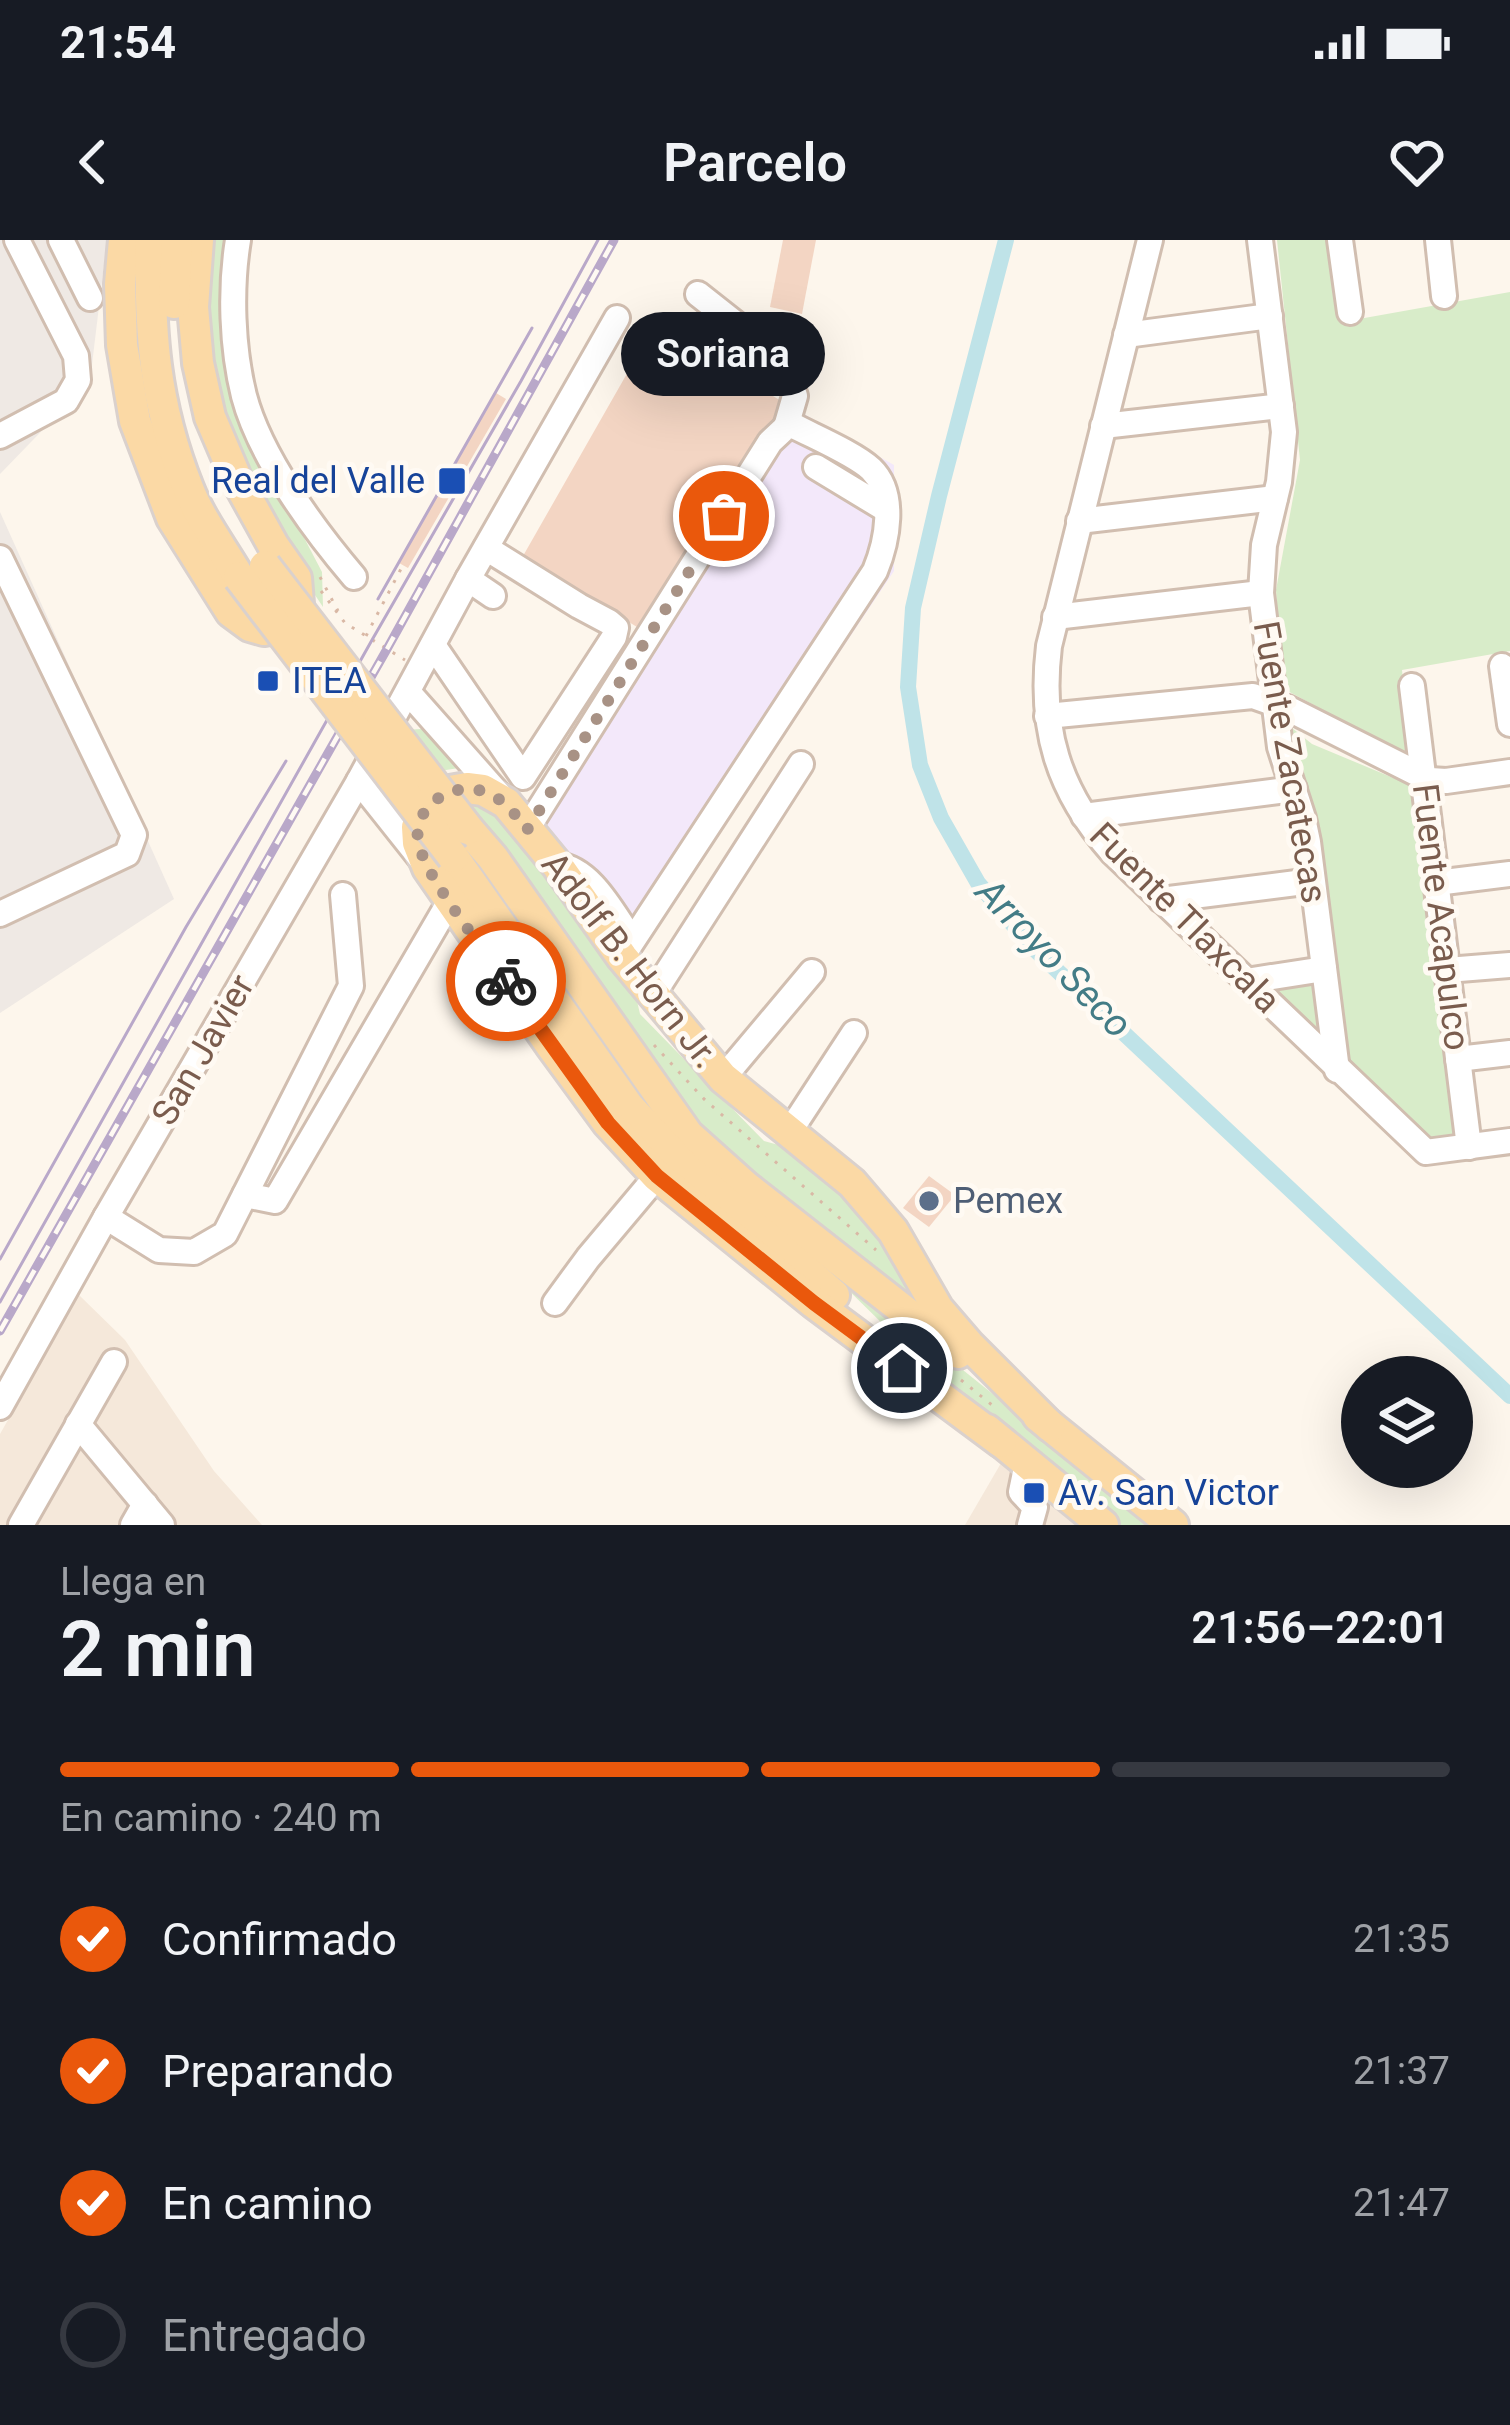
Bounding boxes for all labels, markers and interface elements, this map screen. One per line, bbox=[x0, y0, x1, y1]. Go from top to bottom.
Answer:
text: 21:54 bbox=[60, 16, 176, 69]
icon: back bbox=[60, 129, 126, 195]
icon: heart bbox=[1384, 129, 1450, 195]
text: Parcelo bbox=[663, 131, 847, 194]
callout: Soriana bbox=[622, 312, 826, 396]
text: Soriana bbox=[656, 331, 790, 377]
place label: Real del Valle bbox=[211, 460, 425, 502]
marker: Real del Valle bbox=[436, 465, 468, 497]
pin bbox=[673, 465, 775, 567]
icon: bag bbox=[691, 483, 757, 549]
street label: Fuente Zacatecas bbox=[1245, 618, 1335, 906]
place label: ITEA bbox=[292, 660, 367, 702]
marker: ITEA bbox=[255, 668, 281, 694]
street label: Fuente Acapulco bbox=[1404, 781, 1478, 1053]
street label: Fuente Tlaxcala bbox=[1081, 814, 1289, 1022]
street label: Adolf B. Horn Jr. bbox=[533, 844, 727, 1076]
water label: Arroyo Seco bbox=[965, 867, 1141, 1047]
courier bbox=[446, 921, 566, 1041]
icon: bike bbox=[473, 948, 539, 1014]
street label: San Javier bbox=[143, 967, 263, 1133]
place label: Pemex bbox=[953, 1180, 1063, 1222]
marker: Pemex bbox=[916, 1188, 942, 1214]
pin bbox=[851, 1317, 953, 1419]
icon: home bbox=[869, 1335, 935, 1401]
map controls bbox=[1341, 1356, 1473, 1488]
button: layers bbox=[1341, 1356, 1473, 1488]
place label: Av. San Victor bbox=[1058, 1472, 1279, 1514]
marker: Av. San Victor bbox=[1021, 1480, 1047, 1506]
text: Llega en bbox=[60, 1559, 206, 1605]
text: 21:56–22:01 bbox=[1191, 1601, 1450, 1654]
text: 2 min bbox=[60, 1604, 256, 1695]
text: En camino · 240 m bbox=[60, 1795, 382, 1841]
icon: check bbox=[60, 1906, 126, 1972]
text: Confirmado bbox=[162, 1913, 397, 1966]
text: 21:35 bbox=[1353, 1916, 1450, 1962]
icon: check bbox=[60, 2038, 126, 2104]
text: Preparando bbox=[162, 2045, 394, 2098]
text: 21:37 bbox=[1353, 2048, 1450, 2094]
icon: check bbox=[60, 2170, 126, 2236]
text: En camino bbox=[162, 2177, 373, 2230]
text: 21:47 bbox=[1353, 2180, 1450, 2226]
text: Entregado bbox=[162, 2309, 367, 2362]

